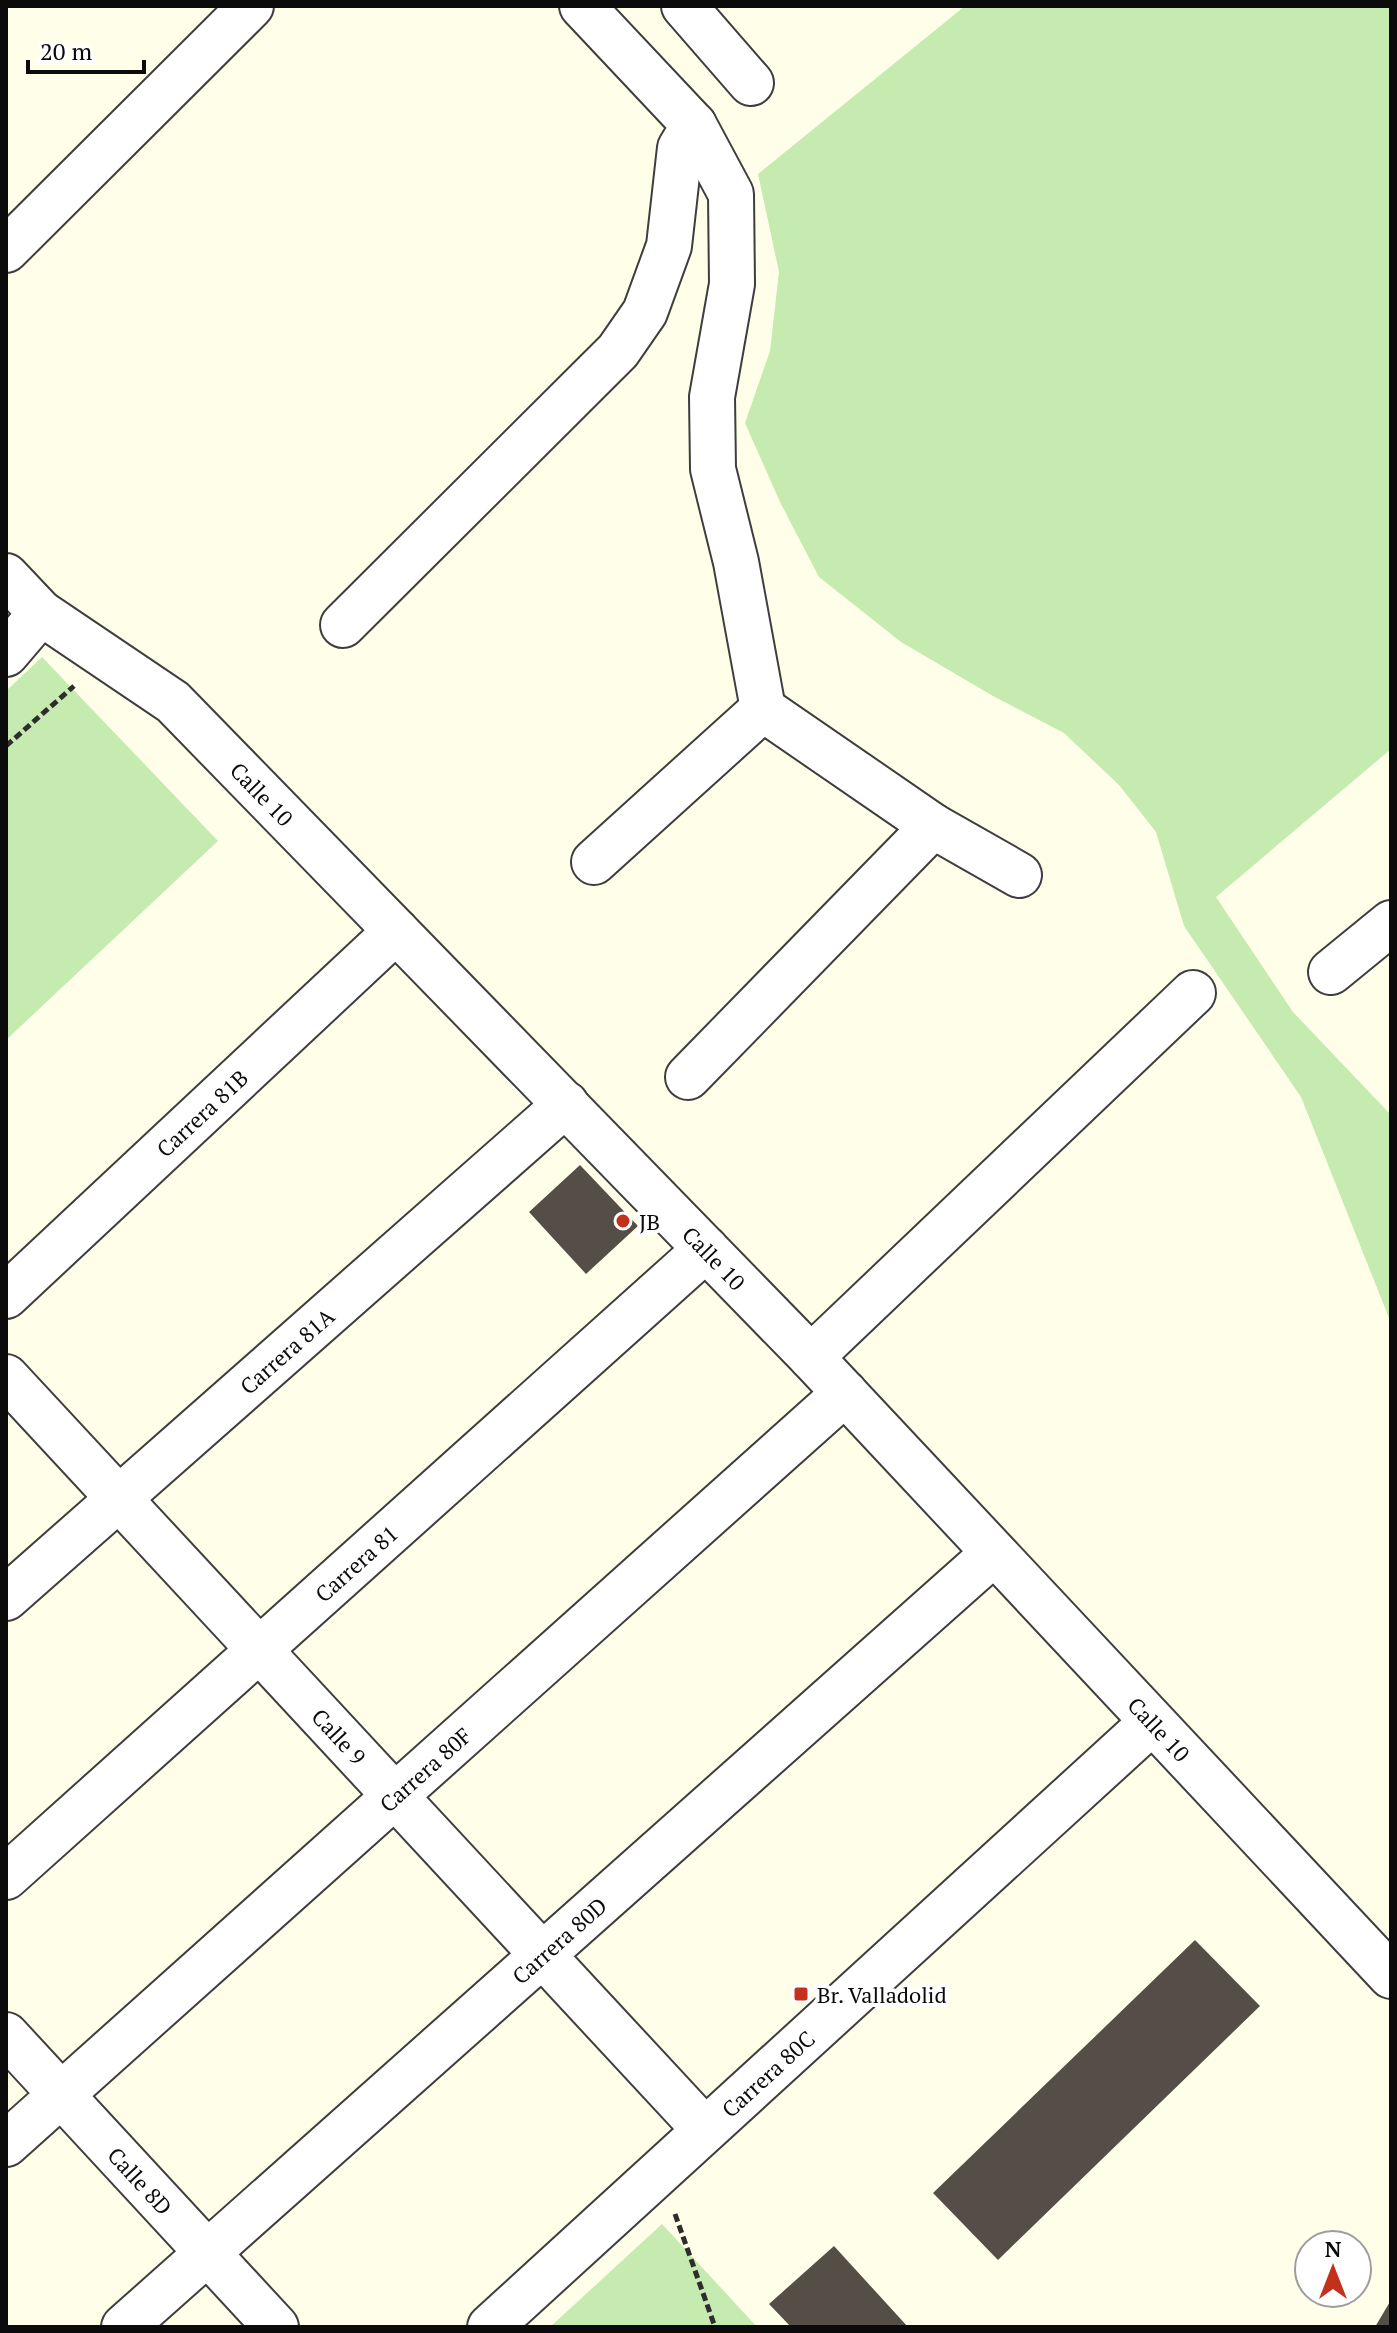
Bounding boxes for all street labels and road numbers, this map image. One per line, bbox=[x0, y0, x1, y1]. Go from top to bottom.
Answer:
street label: Calle 10 bbox=[224, 755, 300, 832]
street label: Carrera 81B bbox=[150, 1063, 254, 1163]
street label: Calle 10 bbox=[677, 1220, 752, 1296]
street label: Carrera 81A bbox=[233, 1300, 341, 1400]
street label: Carrera 81 bbox=[308, 1518, 403, 1608]
street label: Calle 10 bbox=[1122, 1690, 1197, 1767]
street label: Calle 9 bbox=[306, 1702, 373, 1770]
street label: Carrera 80F bbox=[373, 1720, 477, 1818]
street label: Carrera 80D bbox=[505, 1890, 612, 1990]
street label: Carrera 80C bbox=[715, 2024, 820, 2123]
street label: Calle 8D bbox=[102, 2140, 179, 2220]

